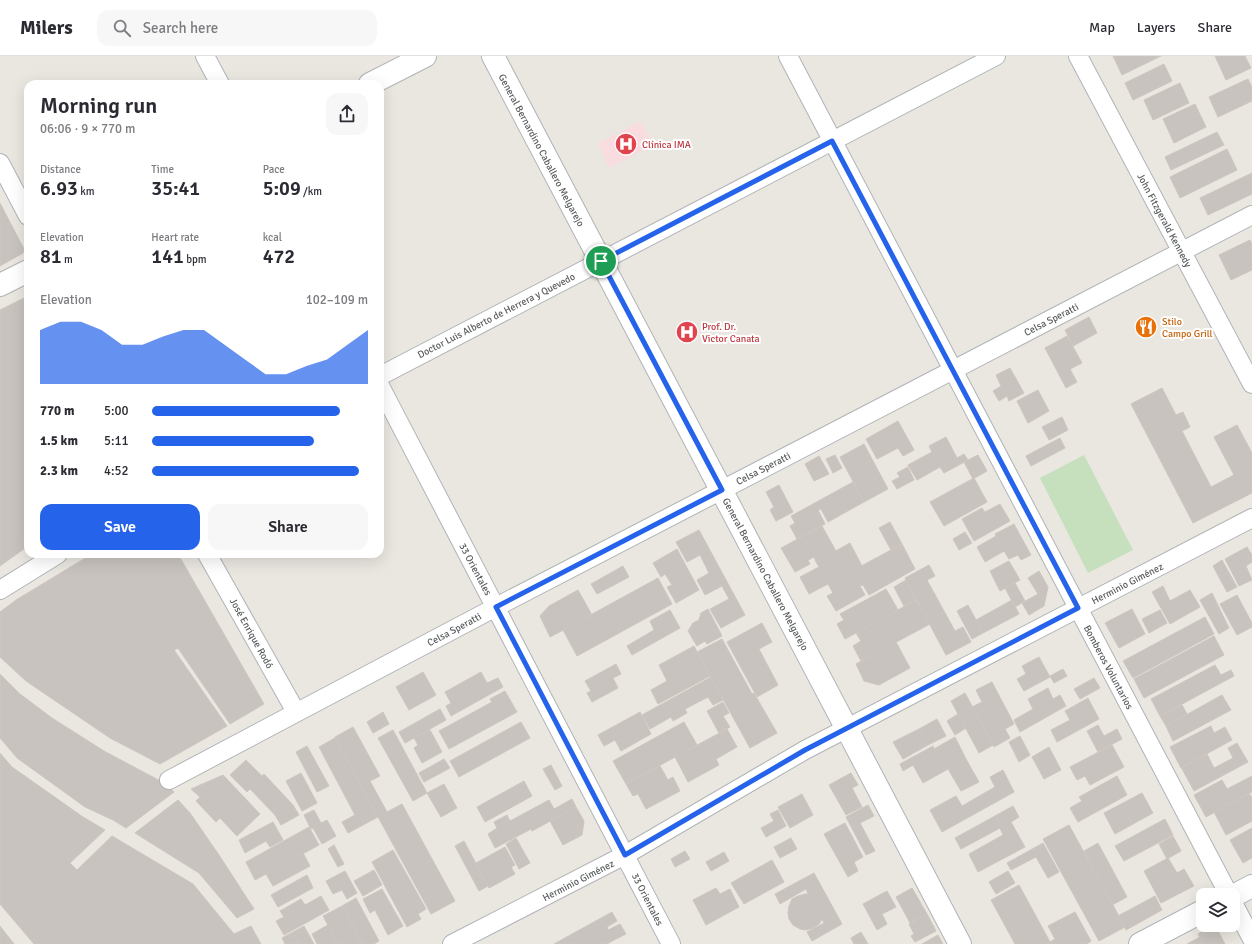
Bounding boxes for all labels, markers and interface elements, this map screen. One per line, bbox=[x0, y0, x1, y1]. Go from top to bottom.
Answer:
search box bbox=[97, 10, 377, 46]
text: Milers bbox=[20, 16, 73, 40]
icon: search bbox=[111, 17, 133, 39]
text: Search here bbox=[143, 19, 218, 37]
text: Map bbox=[1089, 19, 1115, 36]
text: Layers bbox=[1137, 19, 1176, 36]
text: Share bbox=[1198, 19, 1232, 36]
street label: General Bernardino Caballero Melgarejo bbox=[496, 72, 587, 229]
text: Morning run bbox=[40, 92, 157, 119]
button: share bbox=[326, 93, 368, 135]
text: 06:06 · 9 × 770 m bbox=[40, 121, 135, 137]
hospital icon: Clínica IMA bbox=[613, 131, 639, 157]
place label: Clínica IMA bbox=[642, 139, 691, 151]
text: Distance bbox=[40, 163, 81, 176]
text: Time bbox=[151, 163, 174, 176]
text: Pace bbox=[263, 163, 285, 176]
street label: John Fitzgerald Kennedy bbox=[1134, 171, 1194, 270]
text: 6.93 bbox=[40, 176, 78, 201]
text: 35:41 bbox=[151, 176, 200, 201]
text: 5:09 bbox=[263, 176, 301, 201]
text: km bbox=[78, 185, 95, 198]
text: /km bbox=[301, 185, 322, 198]
text: Elevation bbox=[40, 231, 84, 244]
text: Heart rate bbox=[151, 231, 199, 244]
text: kcal bbox=[263, 231, 282, 244]
text: 81 bbox=[40, 244, 62, 269]
text: 141 bbox=[151, 244, 184, 269]
text: 472 bbox=[263, 244, 295, 269]
pin bbox=[584, 244, 618, 278]
icon: arrive bbox=[590, 250, 612, 272]
text: m bbox=[62, 253, 73, 266]
text: bpm bbox=[184, 253, 207, 266]
street label: Doctor Luis Alberto de Herrera y Quevedo bbox=[416, 271, 577, 361]
text: Elevation bbox=[40, 292, 92, 308]
text: 102–109 m bbox=[306, 292, 368, 308]
street label: Celsa Speratti bbox=[1022, 301, 1081, 339]
restaurant icon: Stilo Campo Grill bbox=[1133, 314, 1159, 340]
place label: Stilo Campo Grill bbox=[1162, 316, 1213, 340]
hospital icon: Prof. Dr. Victor Canata bbox=[674, 319, 700, 345]
place label: Prof. Dr. Victor Canata bbox=[702, 321, 760, 345]
text: 770 m bbox=[40, 403, 74, 419]
text: 5:00 bbox=[104, 403, 129, 419]
text: 1.5 km bbox=[40, 433, 78, 449]
text: 5:11 bbox=[104, 433, 129, 449]
street label: Celsa Speratti bbox=[734, 450, 793, 488]
text: 2.3 km bbox=[40, 463, 78, 479]
text: 4:52 bbox=[104, 463, 129, 479]
street label: General Bernardino Caballero Melgarejo bbox=[720, 496, 811, 653]
button: Save bbox=[40, 504, 200, 550]
button: Share bbox=[208, 504, 368, 550]
street label: 33 Orientales bbox=[456, 541, 494, 598]
street label: Herminio Giménez bbox=[1090, 560, 1166, 607]
street label: José Enrique Rodó bbox=[227, 596, 275, 671]
street label: Celsa Speratti bbox=[425, 611, 484, 649]
street label: Bomberos Voluntarios bbox=[1081, 623, 1136, 712]
street label: Herminio Giménez bbox=[541, 857, 617, 904]
street label: 33 Orientales bbox=[629, 871, 666, 928]
map controls bbox=[1196, 888, 1240, 932]
button: layers bbox=[1196, 888, 1240, 932]

